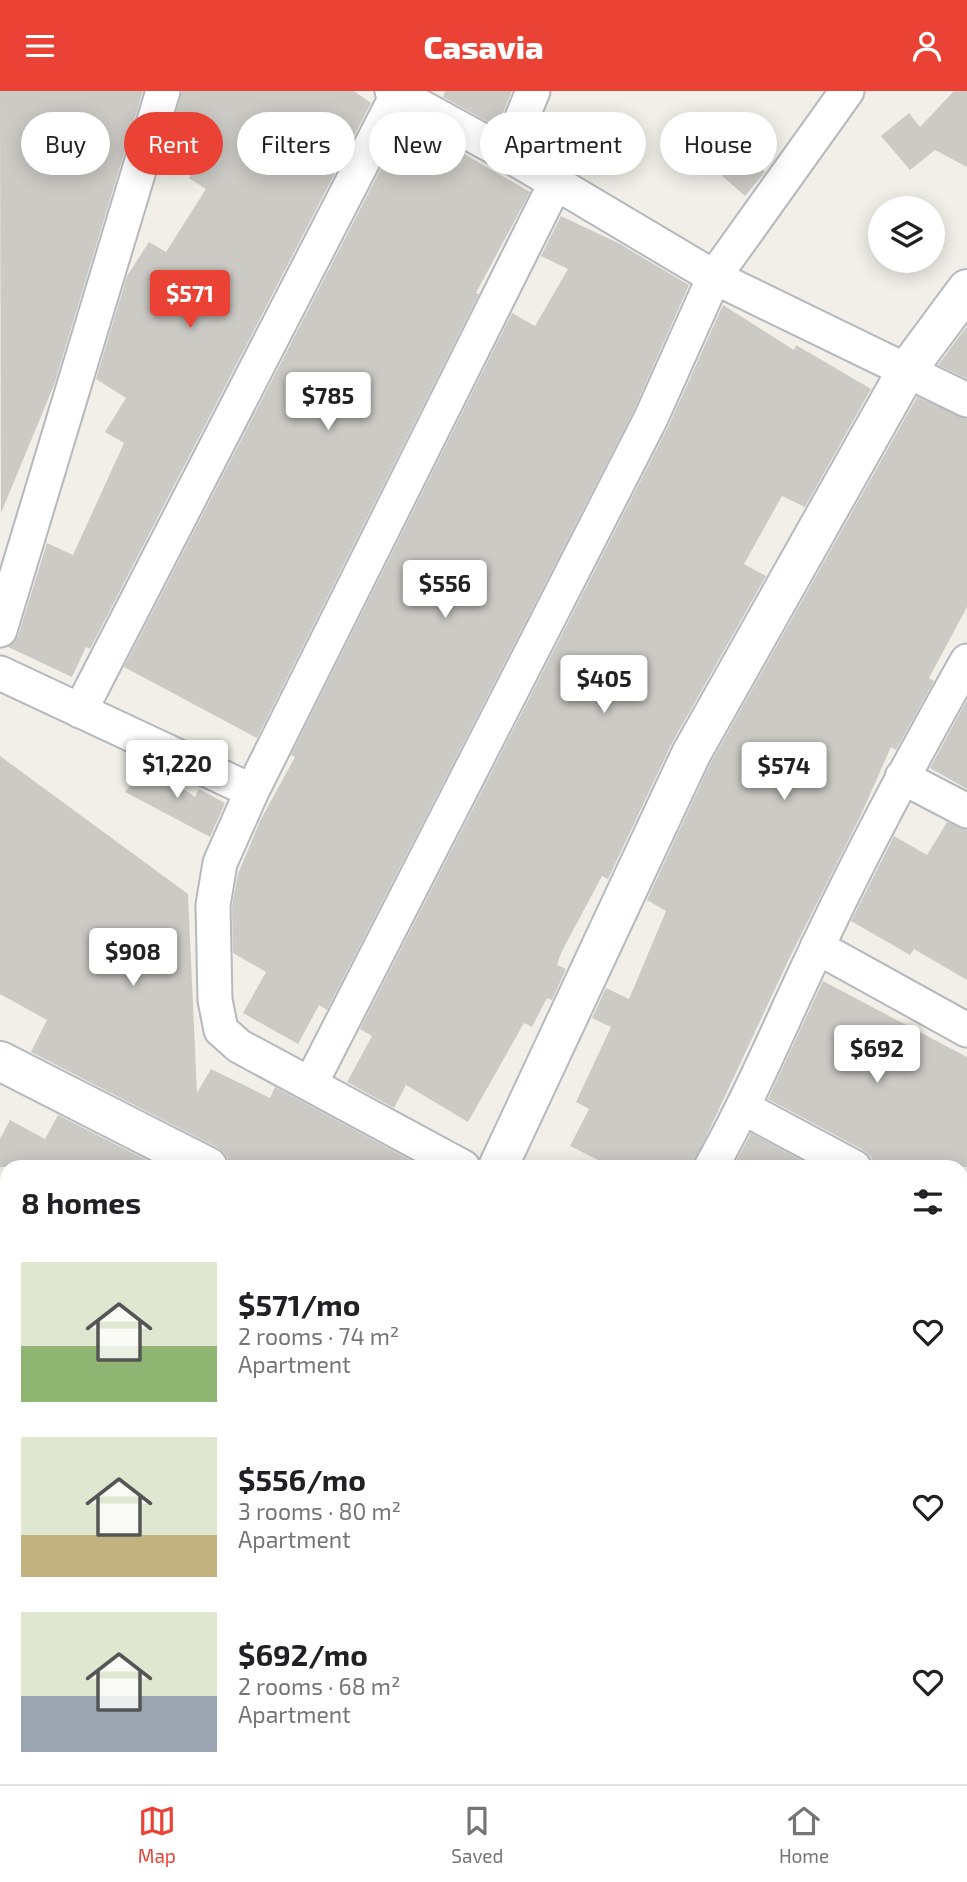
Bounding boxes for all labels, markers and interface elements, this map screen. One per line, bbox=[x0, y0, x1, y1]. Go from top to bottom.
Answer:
icon: menu bbox=[21, 27, 59, 65]
text: Casavia bbox=[423, 27, 544, 65]
icon: person bbox=[908, 27, 946, 65]
chip: Buy bbox=[21, 112, 110, 175]
chip: Rent bbox=[124, 112, 223, 175]
chip: Filters bbox=[237, 112, 355, 175]
chip: New bbox=[369, 112, 466, 175]
chip: Apartment bbox=[480, 112, 646, 175]
chip: House bbox=[660, 112, 777, 175]
map controls bbox=[868, 196, 945, 273]
button: layers bbox=[868, 196, 945, 273]
pin: $571 bbox=[149, 271, 231, 330]
text: $571 bbox=[166, 279, 214, 307]
pin: $785 bbox=[287, 373, 369, 432]
text: $785 bbox=[302, 381, 354, 409]
pin: $556 bbox=[404, 561, 486, 620]
text: $556 bbox=[419, 569, 471, 597]
pin: $405 bbox=[563, 655, 645, 715]
text: $405 bbox=[576, 664, 632, 692]
pin: $1,220 bbox=[120, 741, 234, 800]
pin: $574 bbox=[743, 743, 825, 802]
text: $1,220 bbox=[142, 749, 212, 777]
text: $574 bbox=[758, 751, 810, 779]
pin: $908 bbox=[92, 929, 174, 988]
text: $908 bbox=[105, 937, 161, 965]
pin: $692 bbox=[836, 1025, 918, 1085]
text: $692 bbox=[850, 1034, 904, 1062]
icon: filters bbox=[909, 1183, 947, 1221]
text: 8 homes bbox=[21, 1184, 141, 1220]
text: $571/mo bbox=[238, 1286, 361, 1322]
icon: home bbox=[77, 1290, 161, 1374]
icon: heart bbox=[909, 1313, 947, 1351]
text: 2 rooms · 74 m² bbox=[238, 1322, 399, 1350]
text: Apartment bbox=[238, 1350, 351, 1378]
text: $556/mo bbox=[238, 1461, 366, 1497]
icon: home bbox=[77, 1465, 161, 1549]
icon: heart bbox=[909, 1488, 947, 1526]
text: 3 rooms · 80 m² bbox=[238, 1497, 401, 1525]
text: Apartment bbox=[238, 1525, 351, 1553]
text: $692/mo bbox=[238, 1636, 368, 1672]
icon: home bbox=[77, 1640, 161, 1724]
icon: heart bbox=[909, 1663, 947, 1701]
text: 2 rooms · 68 m² bbox=[238, 1672, 401, 1700]
text: Apartment bbox=[238, 1700, 351, 1728]
tab: Map bbox=[138, 1802, 176, 1867]
tab: Saved bbox=[451, 1802, 503, 1867]
tab: Home bbox=[779, 1802, 829, 1867]

